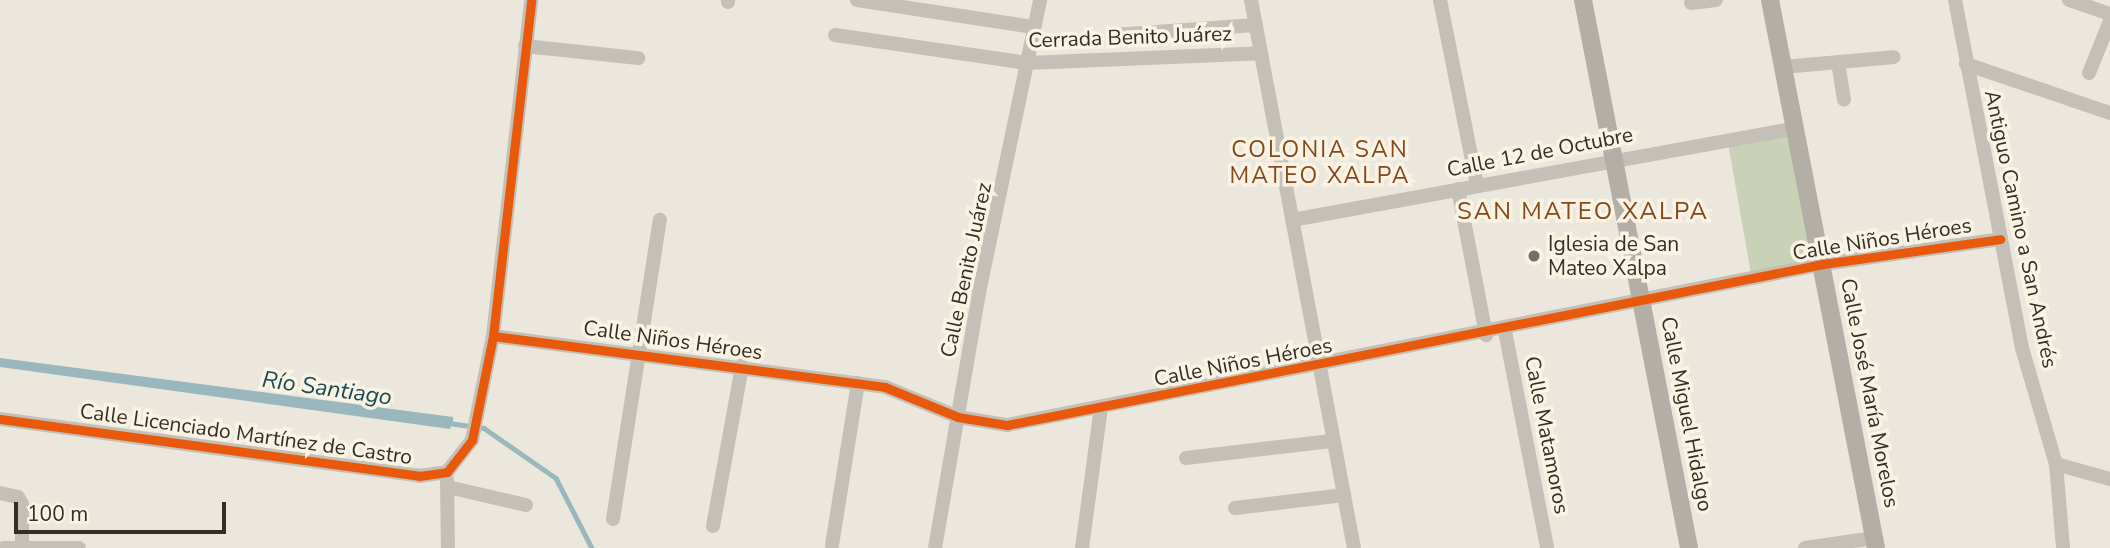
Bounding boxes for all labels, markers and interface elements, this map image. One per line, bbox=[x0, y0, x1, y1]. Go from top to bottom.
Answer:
street label: Cerrada Benito Juárez bbox=[1028, 21, 1232, 53]
street label: Antiguo Camino a San Andrés bbox=[1979, 88, 2063, 370]
street label: Calle 12 de Octubre bbox=[1445, 122, 1635, 182]
district label: COLONIA SAN MATEO XALPA bbox=[1231, 136, 1409, 190]
street label: Calle Benito Juárez bbox=[935, 180, 997, 360]
district label: SAN MATEO XALPA bbox=[1459, 198, 1707, 226]
street label: Calle Niños Héroes bbox=[1791, 212, 1973, 266]
place label: Iglesia de San Mateo Xalpa bbox=[1548, 231, 1679, 281]
marker: Iglesia de San Mateo Xalpa bbox=[1526, 248, 1542, 264]
street label: Calle José María Morelos bbox=[1835, 276, 1905, 510]
street label: Calle Miguel Hidalgo bbox=[1656, 314, 1718, 514]
street label: Calle Niños Héroes bbox=[582, 315, 764, 365]
street label: Calle Niños Héroes bbox=[1152, 332, 1334, 392]
street label: Calle Matamoros bbox=[1519, 354, 1575, 516]
water label: Río Santiago bbox=[260, 366, 394, 412]
street label: Calle Licenciado Martínez de Castro bbox=[78, 398, 414, 470]
scale bar bbox=[18, 489, 229, 532]
text: 100 m bbox=[27, 500, 88, 528]

